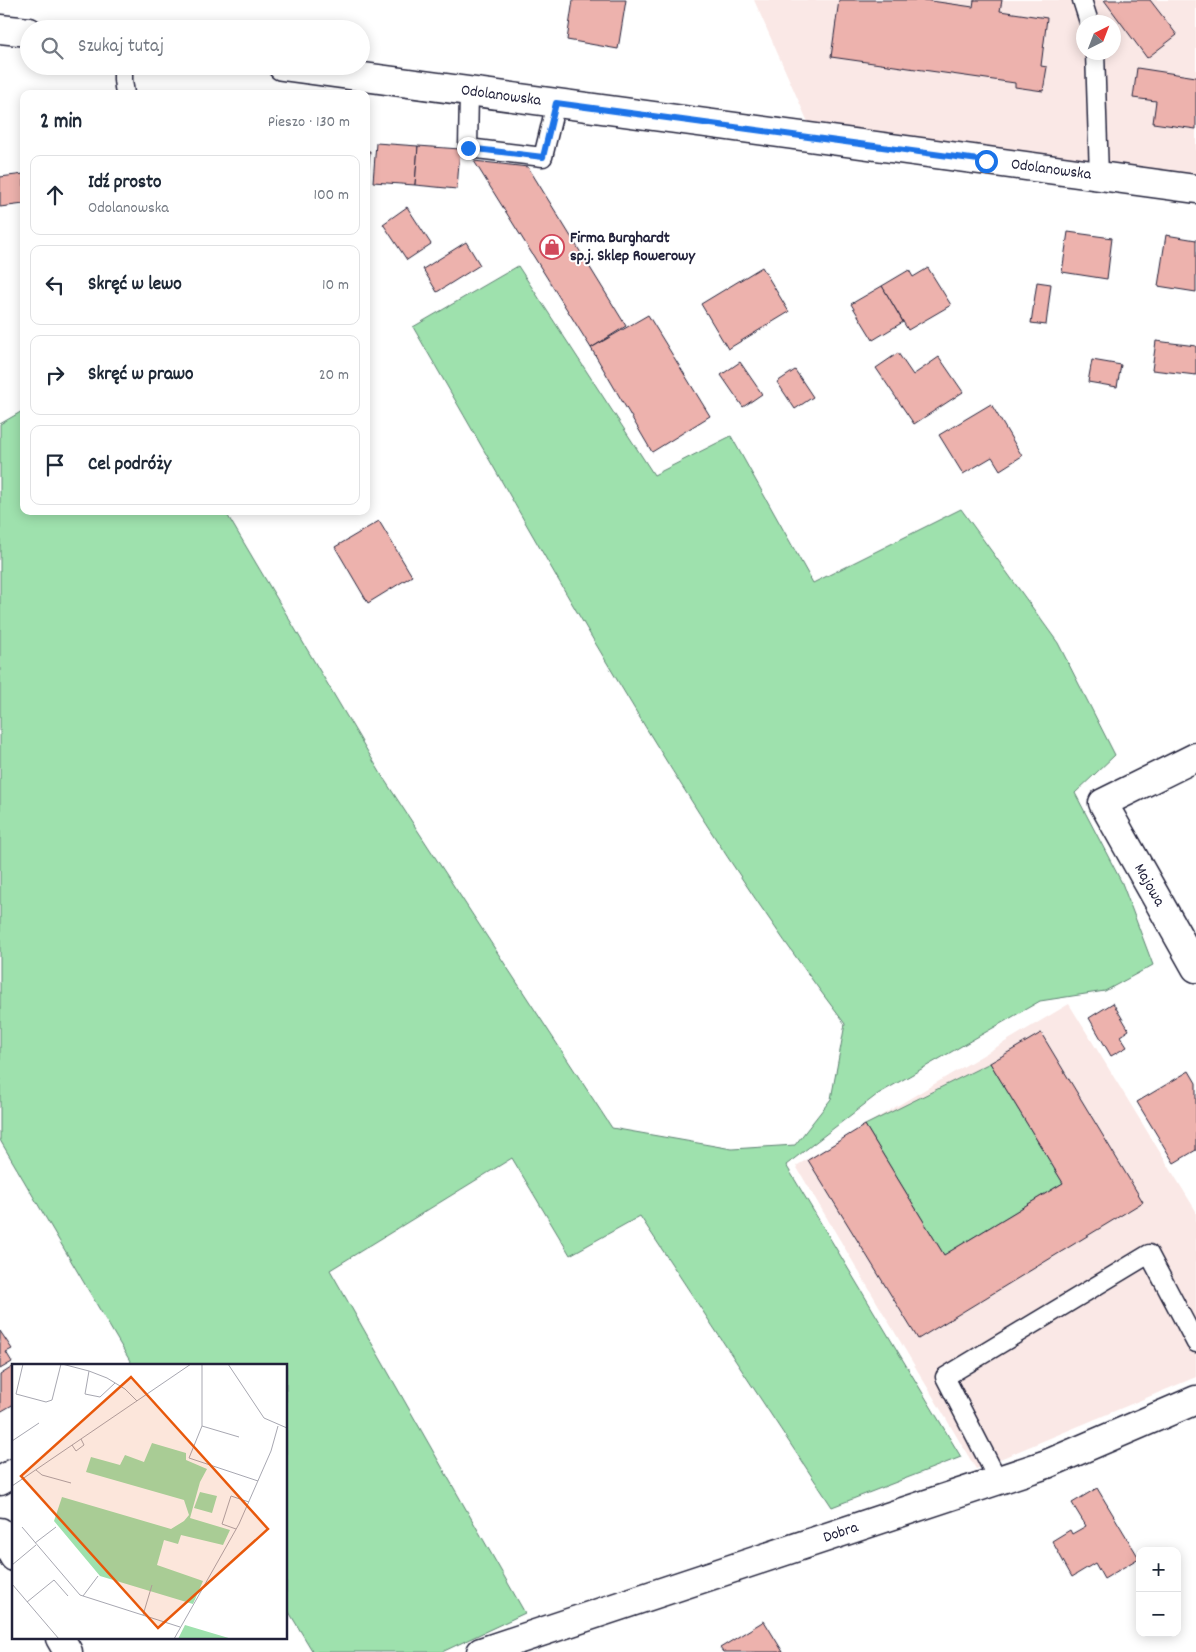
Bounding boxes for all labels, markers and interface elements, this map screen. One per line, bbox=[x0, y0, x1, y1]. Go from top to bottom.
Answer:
north arrow bbox=[1076, 15, 1121, 60]
search box bbox=[20, 20, 370, 75]
icon: search bbox=[38, 34, 66, 62]
text: Szukaj tutaj bbox=[78, 34, 164, 61]
street label: Odolanowska bbox=[459, 79, 543, 112]
text: 2 min bbox=[40, 108, 82, 138]
text: Pieszo · 130 m bbox=[268, 111, 350, 134]
route end bbox=[457, 137, 480, 160]
route start bbox=[975, 150, 998, 173]
street label: Odolanowska bbox=[1009, 153, 1093, 186]
text: Idź prosto bbox=[88, 170, 161, 197]
icon: ahead bbox=[41, 181, 69, 209]
text: 100 m bbox=[313, 184, 349, 207]
text: Odolanowska bbox=[88, 197, 169, 220]
place label: Firma Burghardt sp.j. Sklep Rowerowy bbox=[570, 227, 696, 268]
shop icon: Firma Burghardt sp.j. Sklep Rowerowy bbox=[539, 234, 565, 260]
icon: left bbox=[41, 271, 69, 299]
text: Skręć w lewo bbox=[88, 272, 182, 299]
text: 10 m bbox=[322, 274, 349, 297]
icon: right bbox=[41, 361, 69, 389]
text: Skręć w prawo bbox=[88, 362, 194, 389]
text: 20 m bbox=[319, 364, 349, 387]
icon: arrive bbox=[41, 451, 69, 479]
text: Cel podróży bbox=[88, 452, 171, 479]
street label: Majowa bbox=[1128, 859, 1171, 911]
inset map bbox=[12, 1364, 288, 1640]
street label: Dobra bbox=[820, 1516, 862, 1549]
map controls bbox=[1136, 1547, 1181, 1637]
button: + bbox=[1136, 1547, 1181, 1592]
button: − bbox=[1136, 1592, 1181, 1637]

